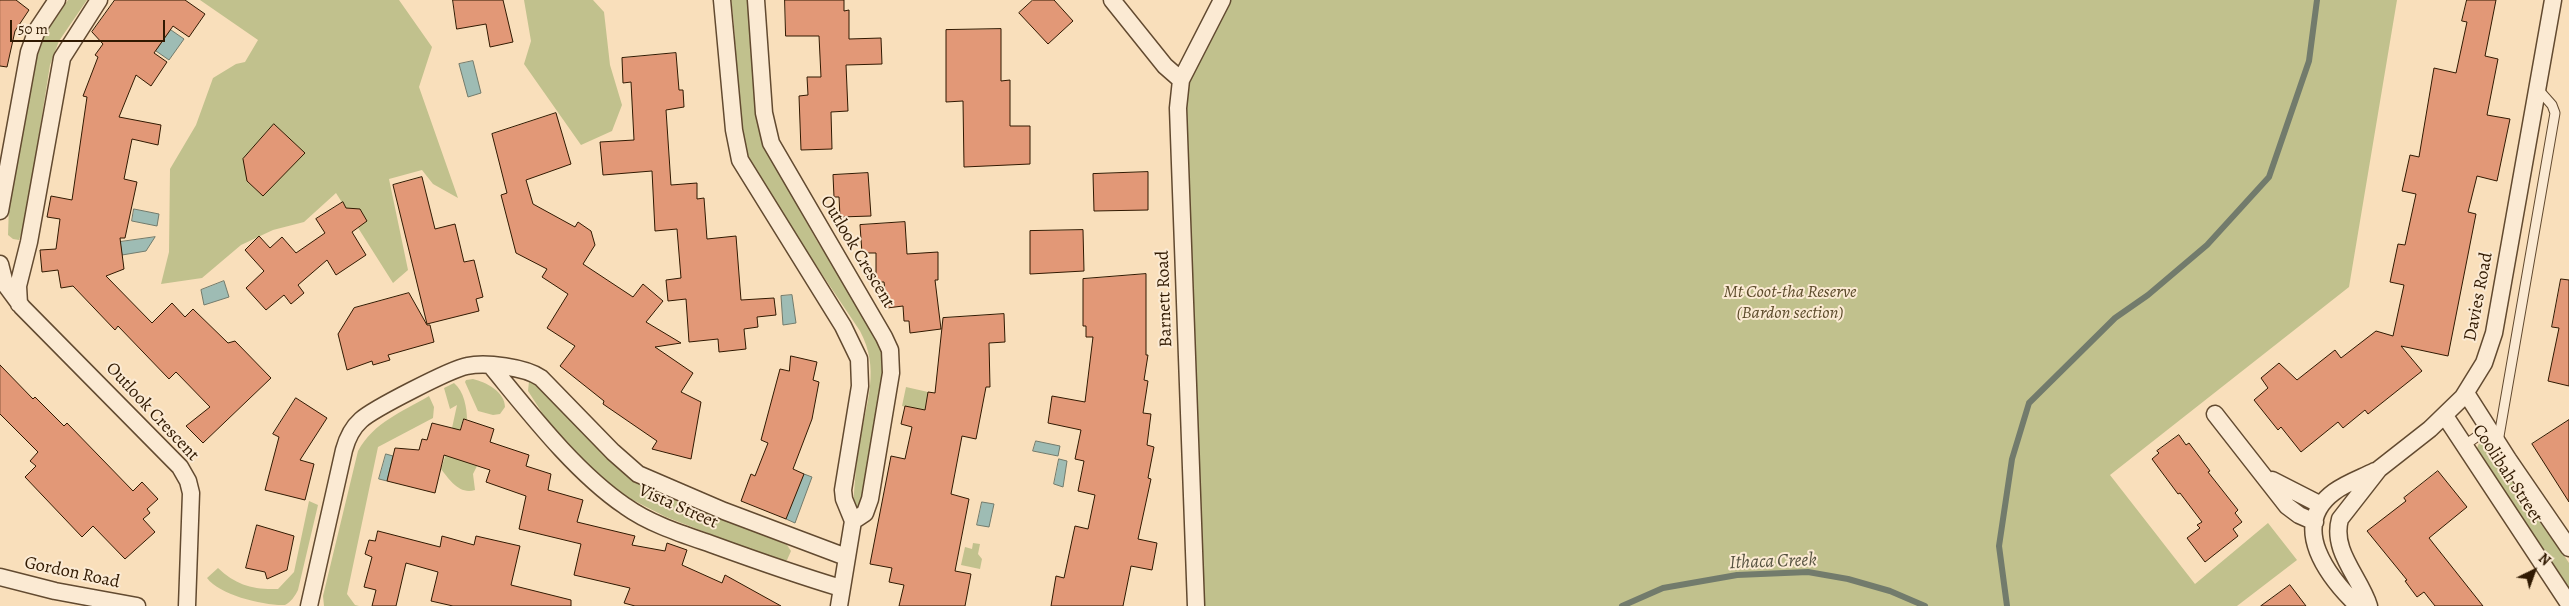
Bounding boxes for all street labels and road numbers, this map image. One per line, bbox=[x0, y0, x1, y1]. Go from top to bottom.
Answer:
street label: Outlook Crescent bbox=[815, 192, 899, 312]
street label: Barnett Road bbox=[1153, 250, 1177, 348]
street label: Davies Road bbox=[2460, 251, 2498, 343]
street label: Outlook Crescent bbox=[101, 358, 203, 466]
street label: Coolibah Street bbox=[2467, 421, 2547, 527]
street label: Vista Street bbox=[635, 480, 721, 534]
street label: Gordon Road bbox=[22, 552, 122, 594]

